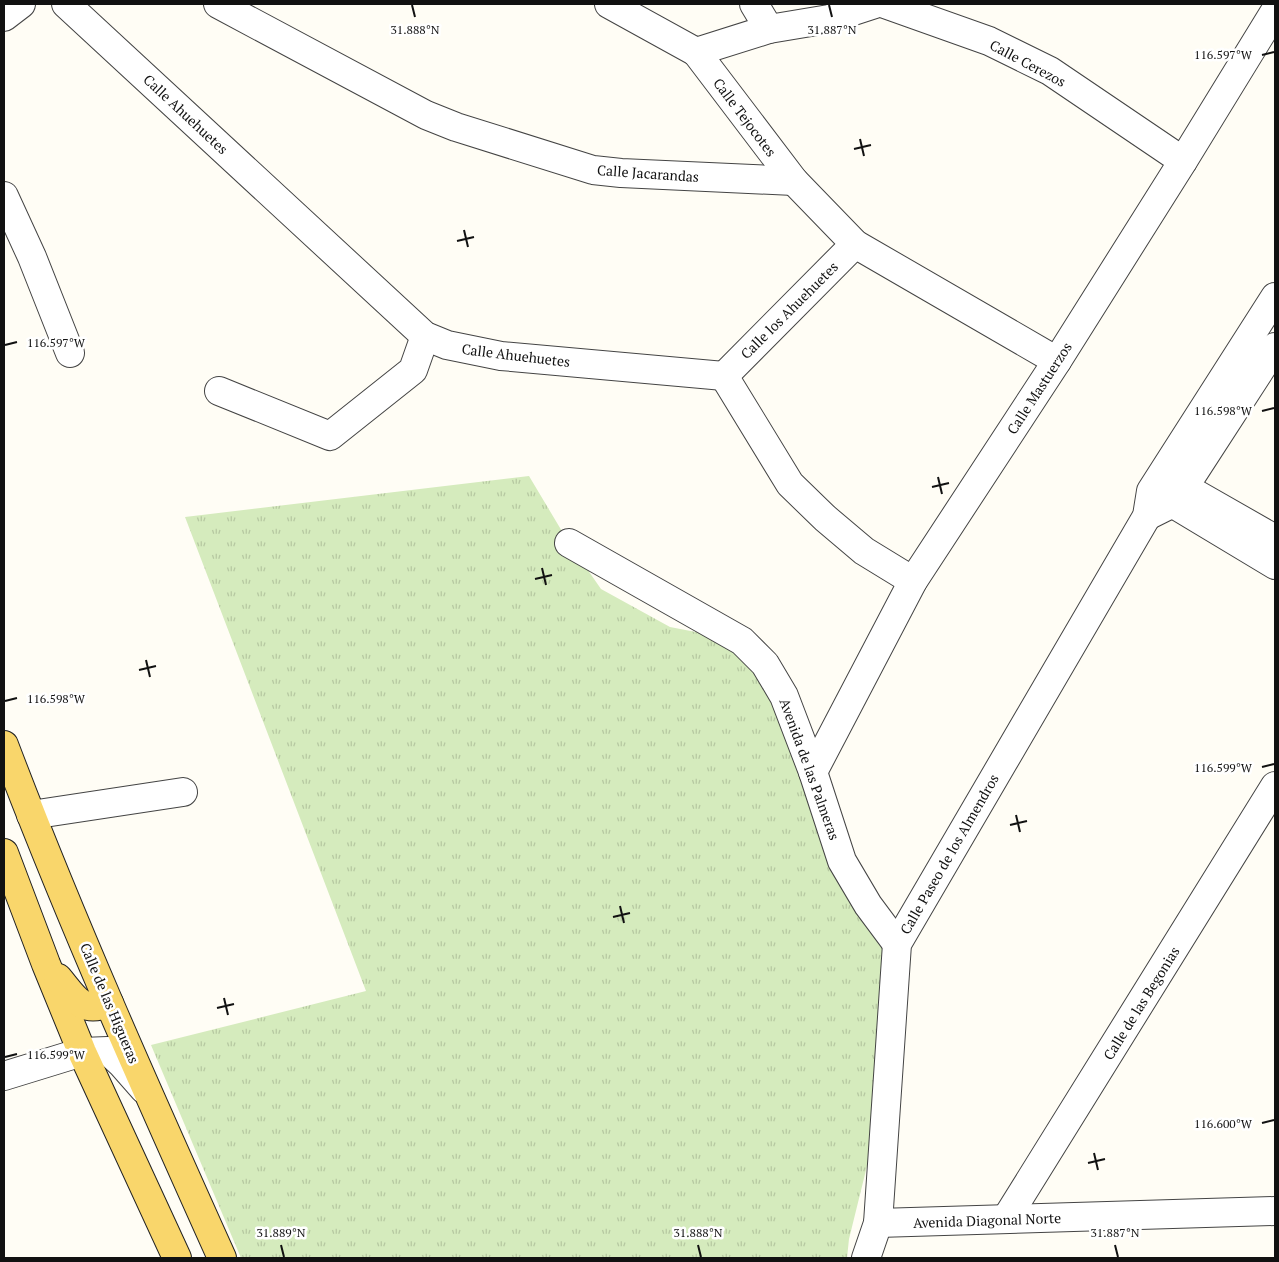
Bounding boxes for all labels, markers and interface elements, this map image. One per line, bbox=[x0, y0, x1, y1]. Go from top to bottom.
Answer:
text: 31.888°N bbox=[390, 22, 440, 37]
text: 31.887°N bbox=[807, 22, 857, 37]
street label: Calle Cerezos bbox=[987, 35, 1069, 91]
text: 116.597°W bbox=[1194, 47, 1253, 62]
street label: Calle Ahuehuetes bbox=[140, 70, 232, 158]
street label: Calle Tejocotes bbox=[709, 74, 781, 160]
street label: Calle Jacarandas bbox=[596, 160, 700, 186]
street label: Calle los Ahuehuetes bbox=[736, 257, 842, 363]
text: 116.597°W bbox=[27, 335, 86, 350]
street label: Calle Mastuerzos bbox=[1002, 338, 1076, 438]
street label: Calle Ahuehuetes bbox=[461, 339, 571, 371]
text: 116.598°W bbox=[1194, 403, 1253, 418]
text: 116.598°W bbox=[27, 691, 86, 706]
street label: Avenida de las Palmeras bbox=[776, 696, 844, 842]
text: 116.599°W bbox=[1194, 760, 1253, 775]
street label: Calle Paseo de los Almendros bbox=[895, 770, 1003, 938]
street label: Calle de las Higueras bbox=[76, 940, 144, 1066]
street label: Calle de las Begonias bbox=[1098, 943, 1184, 1063]
text: 116.599°W bbox=[27, 1047, 86, 1062]
text: 116.600°W bbox=[1194, 1116, 1253, 1131]
street label: Avenida Diagonal Norte bbox=[913, 1208, 1061, 1232]
text: 31.889°N bbox=[256, 1225, 306, 1240]
text: 31.888°N bbox=[673, 1225, 723, 1240]
text: 31.887°N bbox=[1090, 1225, 1140, 1240]

